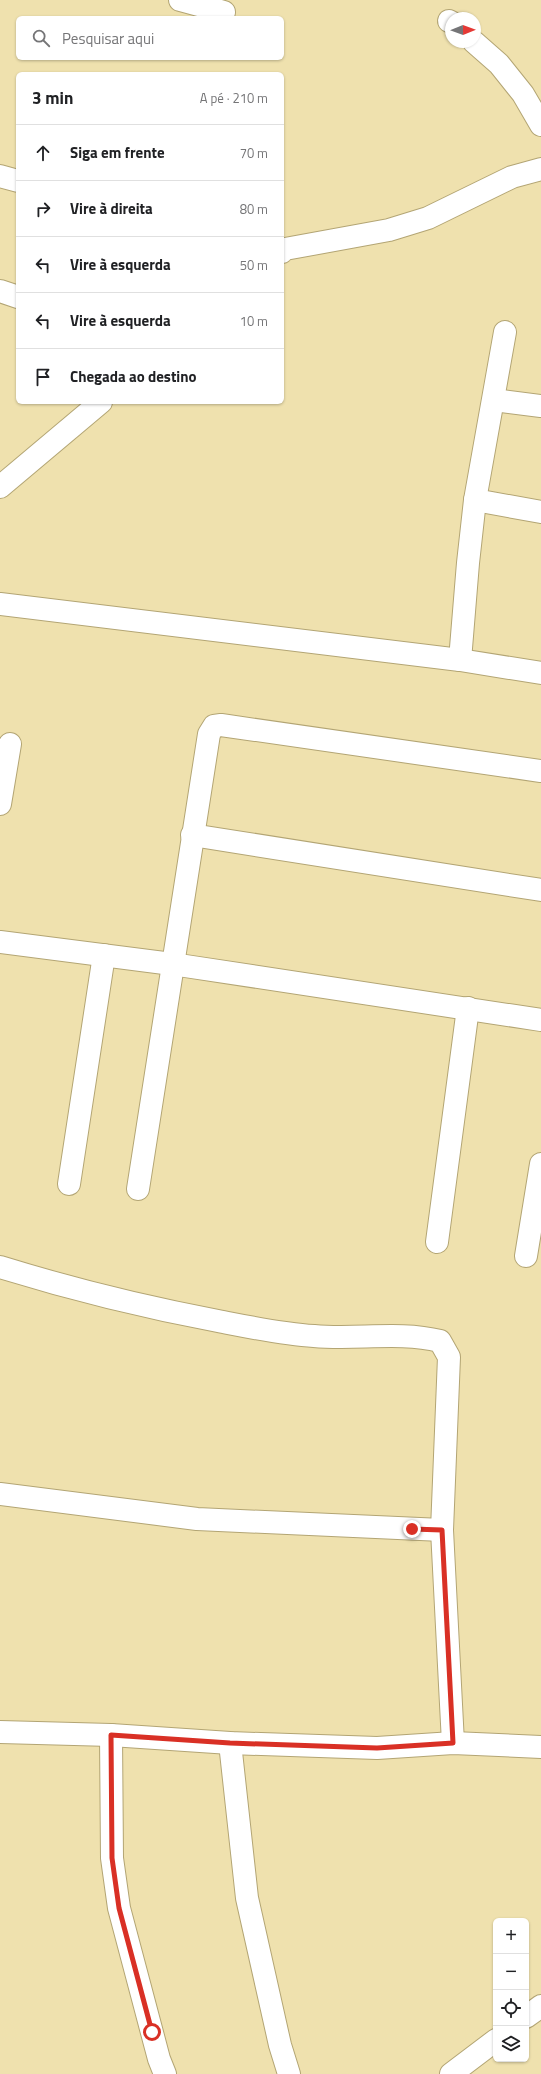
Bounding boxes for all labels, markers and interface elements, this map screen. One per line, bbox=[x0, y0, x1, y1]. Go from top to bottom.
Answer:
north arrow bbox=[445, 12, 481, 48]
search box bbox=[16, 16, 284, 60]
icon: search bbox=[30, 27, 52, 49]
text: Pesquisar aqui bbox=[62, 27, 154, 50]
text: 3 min bbox=[32, 85, 73, 111]
text: A pé · 210 m bbox=[200, 88, 268, 108]
text: Siga em frente bbox=[70, 141, 165, 164]
icon: ahead bbox=[32, 142, 54, 164]
text: 70 m bbox=[240, 143, 268, 163]
text: Vire à direita bbox=[70, 197, 153, 220]
icon: right bbox=[32, 198, 54, 220]
text: 80 m bbox=[240, 199, 268, 219]
text: Vire à esquerda bbox=[70, 253, 171, 276]
icon: left bbox=[32, 254, 54, 276]
text: 50 m bbox=[240, 255, 268, 275]
text: Vire à esquerda bbox=[70, 309, 171, 332]
icon: left bbox=[32, 310, 54, 332]
text: 10 m bbox=[240, 311, 268, 331]
text: Chegada ao destino bbox=[70, 365, 196, 388]
icon: arrive bbox=[32, 366, 54, 388]
route end bbox=[403, 1520, 421, 1538]
map controls bbox=[493, 1918, 529, 2062]
button: + bbox=[493, 1918, 529, 1954]
button: − bbox=[493, 1954, 529, 1990]
button: locate bbox=[493, 1990, 529, 2026]
route start bbox=[143, 2023, 161, 2041]
button: layers bbox=[493, 2026, 529, 2062]

